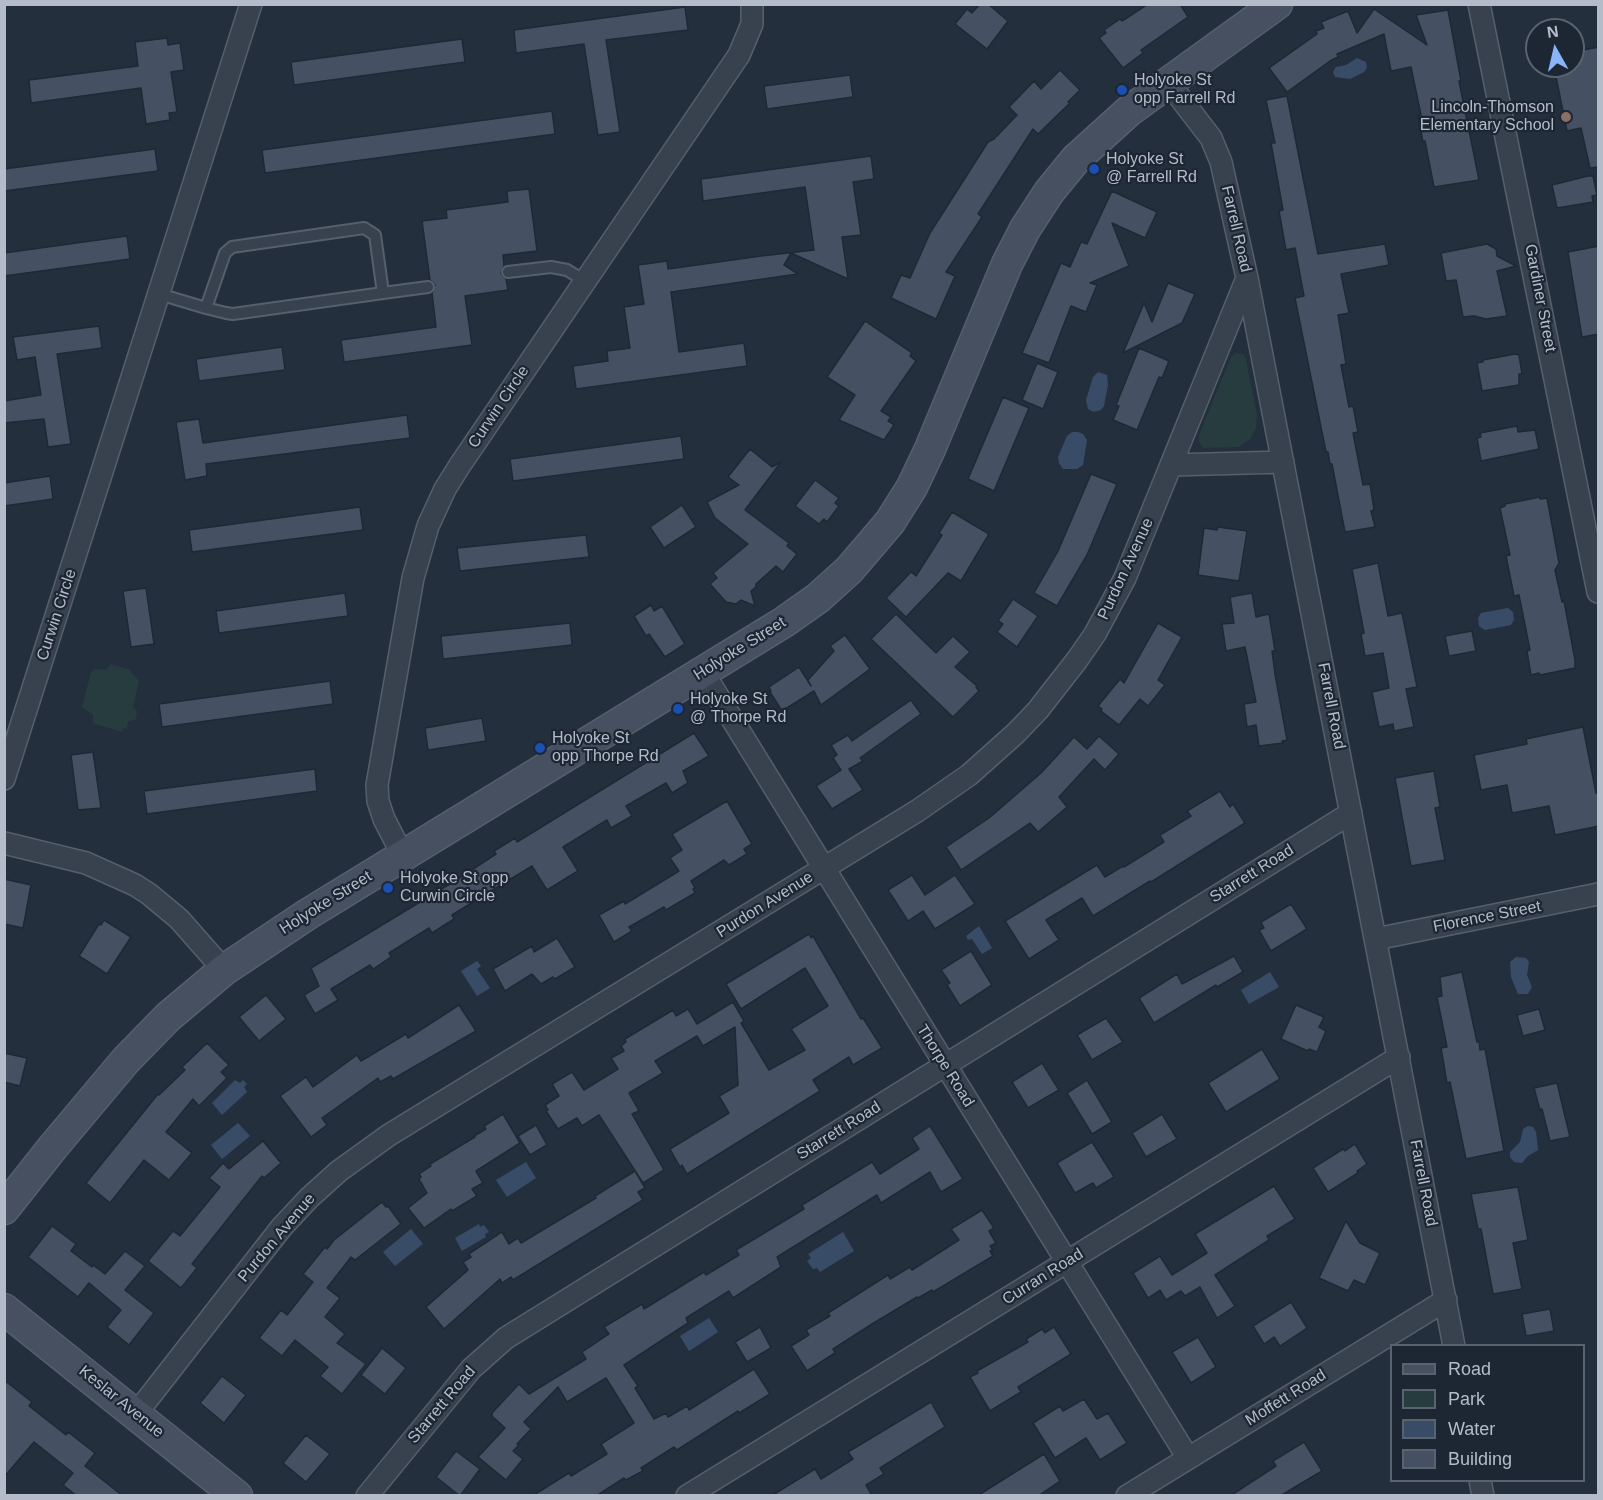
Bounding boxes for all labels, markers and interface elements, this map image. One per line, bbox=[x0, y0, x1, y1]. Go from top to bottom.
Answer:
north arrow bbox=[1525, 18, 1585, 78]
text: N bbox=[1546, 22, 1560, 41]
place label: Holyoke St opp Farrell Rd bbox=[1134, 71, 1235, 109]
marker: Holyoke St opp Farrell Rd bbox=[1115, 83, 1129, 97]
place label: Lincoln-Thomson Elementary School bbox=[1420, 98, 1554, 136]
marker: Lincoln-Thomson Elementary School bbox=[1559, 110, 1573, 124]
place label: Holyoke St @ Farrell Rd bbox=[1106, 150, 1197, 188]
marker: Holyoke St @ Farrell Rd bbox=[1087, 162, 1101, 176]
street label: Farrell Road bbox=[1217, 184, 1255, 274]
street label: Gardiner Street bbox=[1520, 242, 1560, 354]
street label: Curwin Circle bbox=[464, 362, 534, 452]
street label: Purdon Avenue bbox=[1094, 515, 1158, 623]
street label: Curwin Circle bbox=[33, 567, 81, 663]
street label: Holyoke Street bbox=[690, 613, 790, 685]
street label: Farrell Road bbox=[1313, 661, 1349, 751]
place label: Holyoke St @ Thorpe Rd bbox=[690, 690, 786, 728]
marker: Holyoke St @ Thorpe Rd bbox=[671, 702, 685, 716]
place label: Holyoke St opp Thorpe Rd bbox=[552, 729, 659, 767]
marker: Holyoke St opp Thorpe Rd bbox=[533, 741, 547, 755]
street label: Starrett Road bbox=[1207, 841, 1297, 907]
street label: Holyoke Street bbox=[276, 867, 376, 939]
street label: Purdon Avenue bbox=[713, 868, 817, 942]
place label: Holyoke St opp Curwin Circle bbox=[400, 869, 509, 907]
marker: Holyoke St opp Curwin Circle bbox=[381, 881, 395, 895]
street label: Florence Street bbox=[1431, 897, 1543, 937]
street label: Thorpe Road bbox=[912, 1021, 978, 1111]
street label: Starrett Road bbox=[794, 1098, 884, 1164]
street label: Farrell Road bbox=[1405, 1138, 1441, 1228]
street label: Purdon Avenue bbox=[234, 1190, 320, 1286]
street label: Curran Road bbox=[999, 1245, 1087, 1309]
legend bbox=[1390, 1344, 1585, 1482]
text: Road bbox=[1448, 1359, 1491, 1379]
street label: Keslar Avenue bbox=[75, 1362, 167, 1442]
street label: Starrett Road bbox=[404, 1362, 480, 1448]
street label: Moffett Road bbox=[1242, 1366, 1330, 1430]
text: Park bbox=[1448, 1389, 1485, 1409]
text: Water bbox=[1448, 1419, 1495, 1439]
text: Building bbox=[1448, 1449, 1512, 1469]

